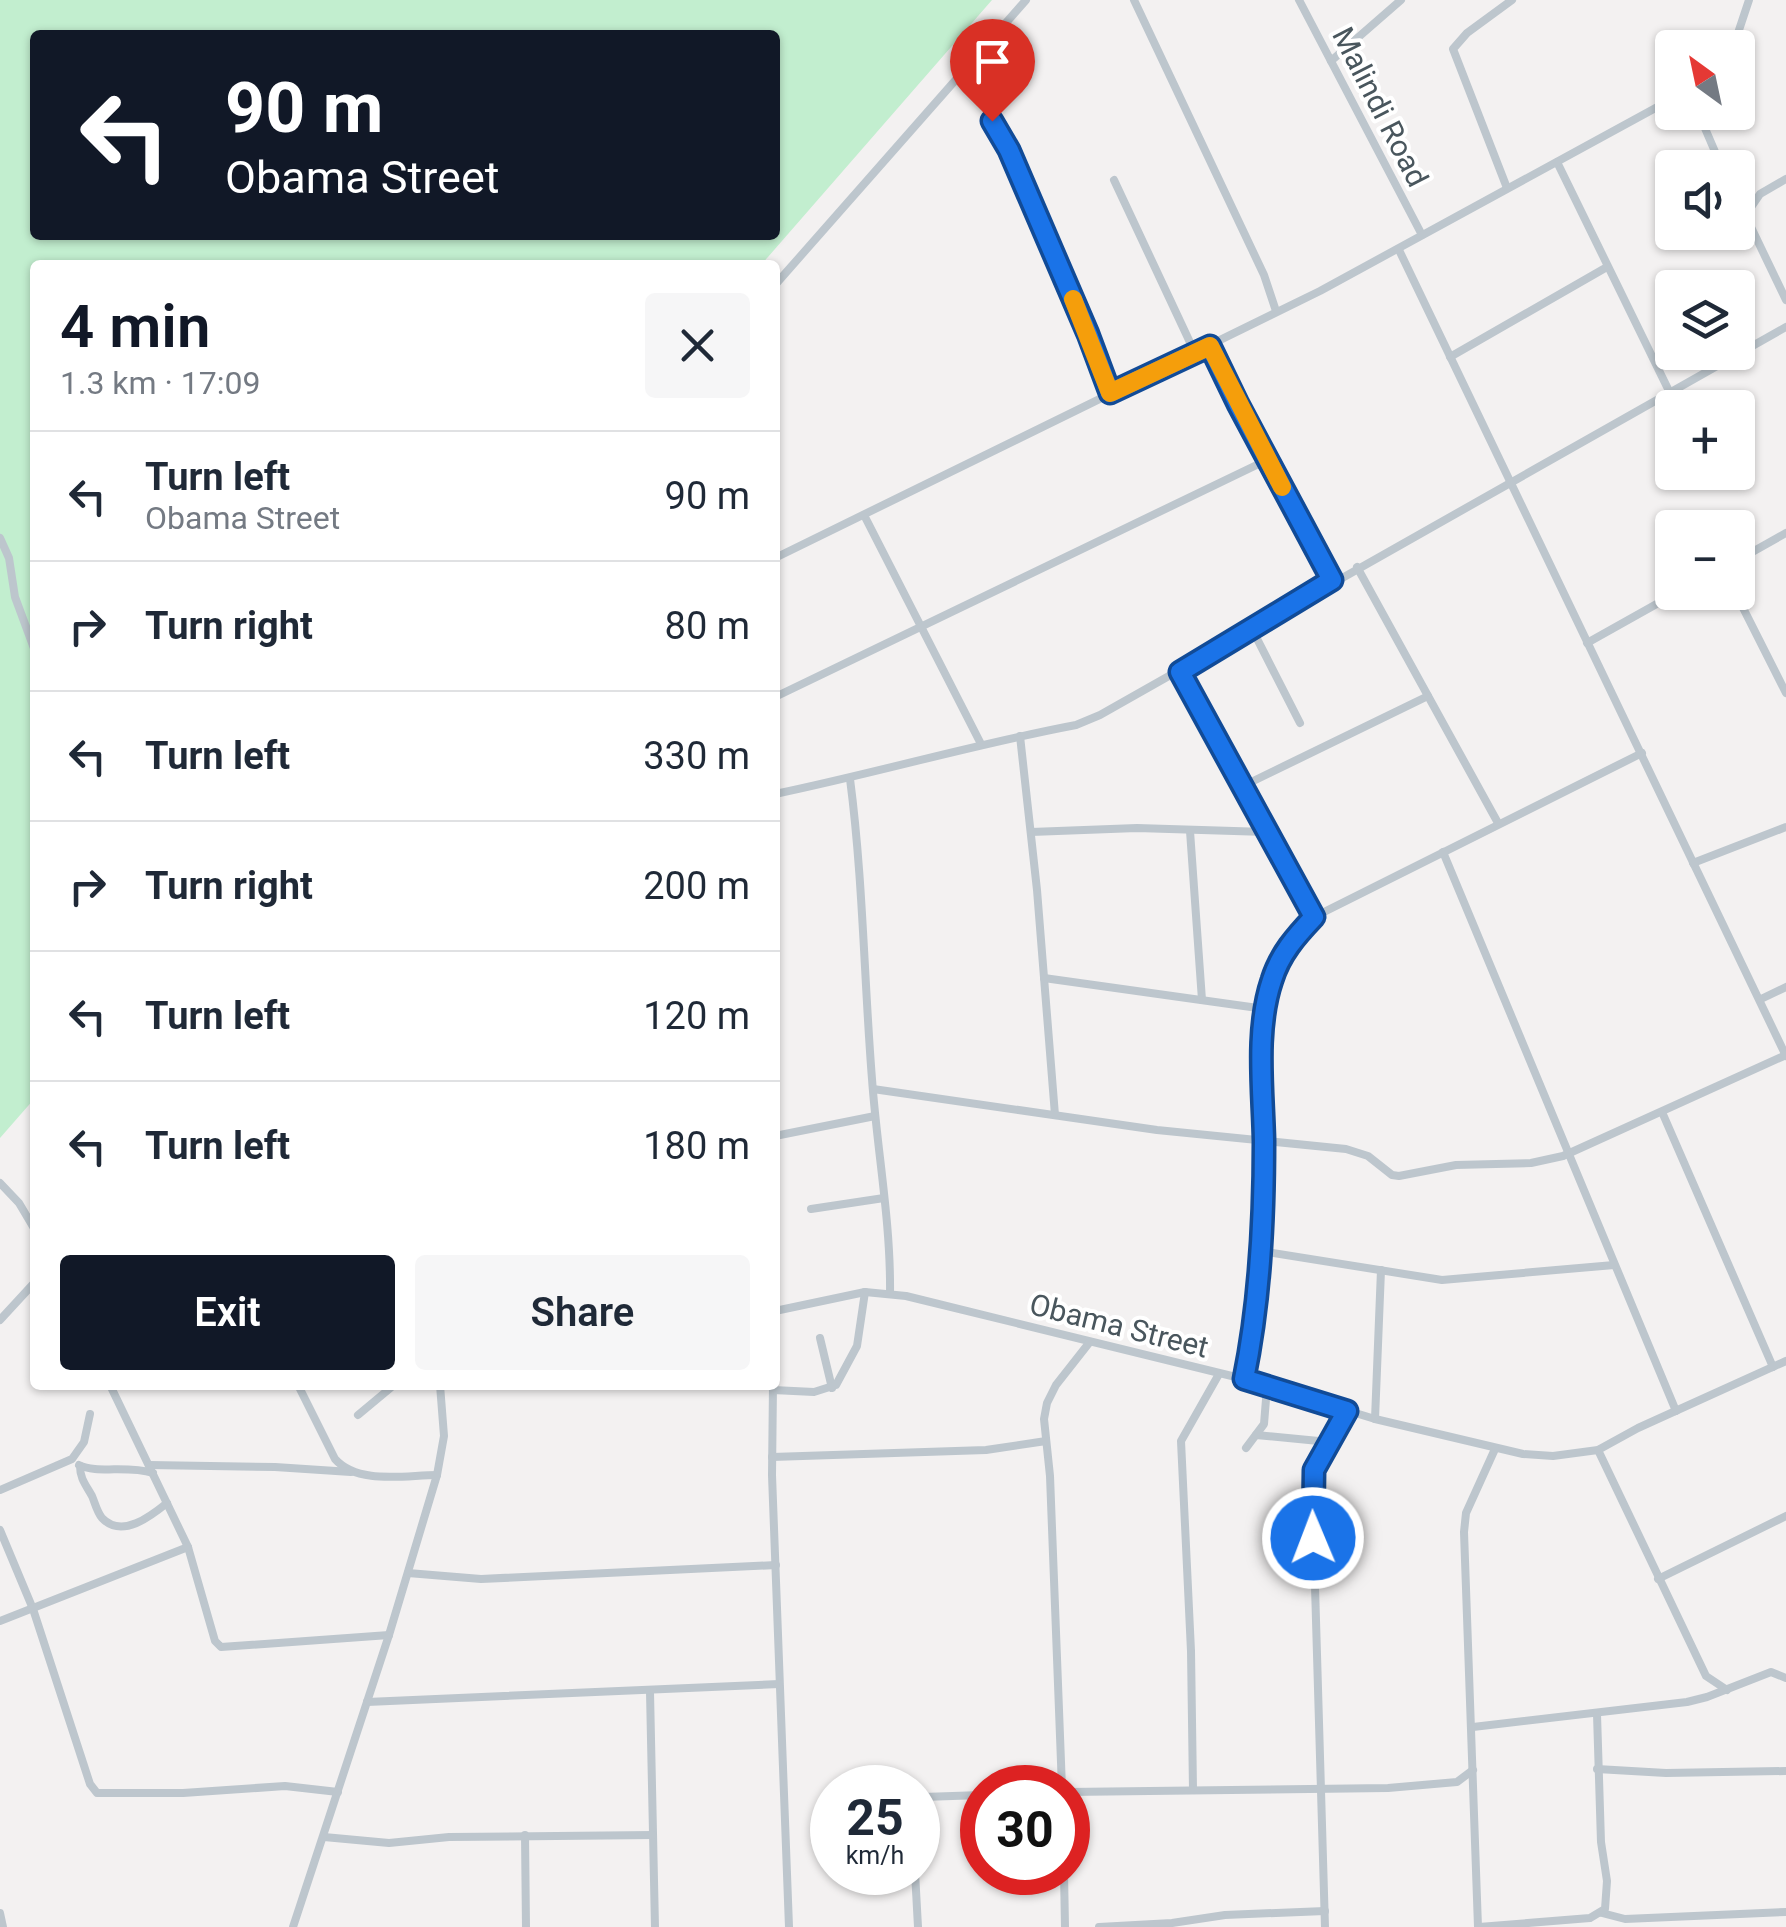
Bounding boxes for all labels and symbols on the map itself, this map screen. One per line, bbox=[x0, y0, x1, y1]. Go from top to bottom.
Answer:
pin bbox=[950, 19, 1035, 122]
street label: Malindi Road bbox=[1325, 21, 1436, 192]
north arrow bbox=[1655, 30, 1755, 130]
street label: Obama Street bbox=[1026, 1286, 1212, 1365]
position arrow bbox=[1261, 1486, 1365, 1590]
speed limit sign: 30 bbox=[960, 1765, 1090, 1895]

